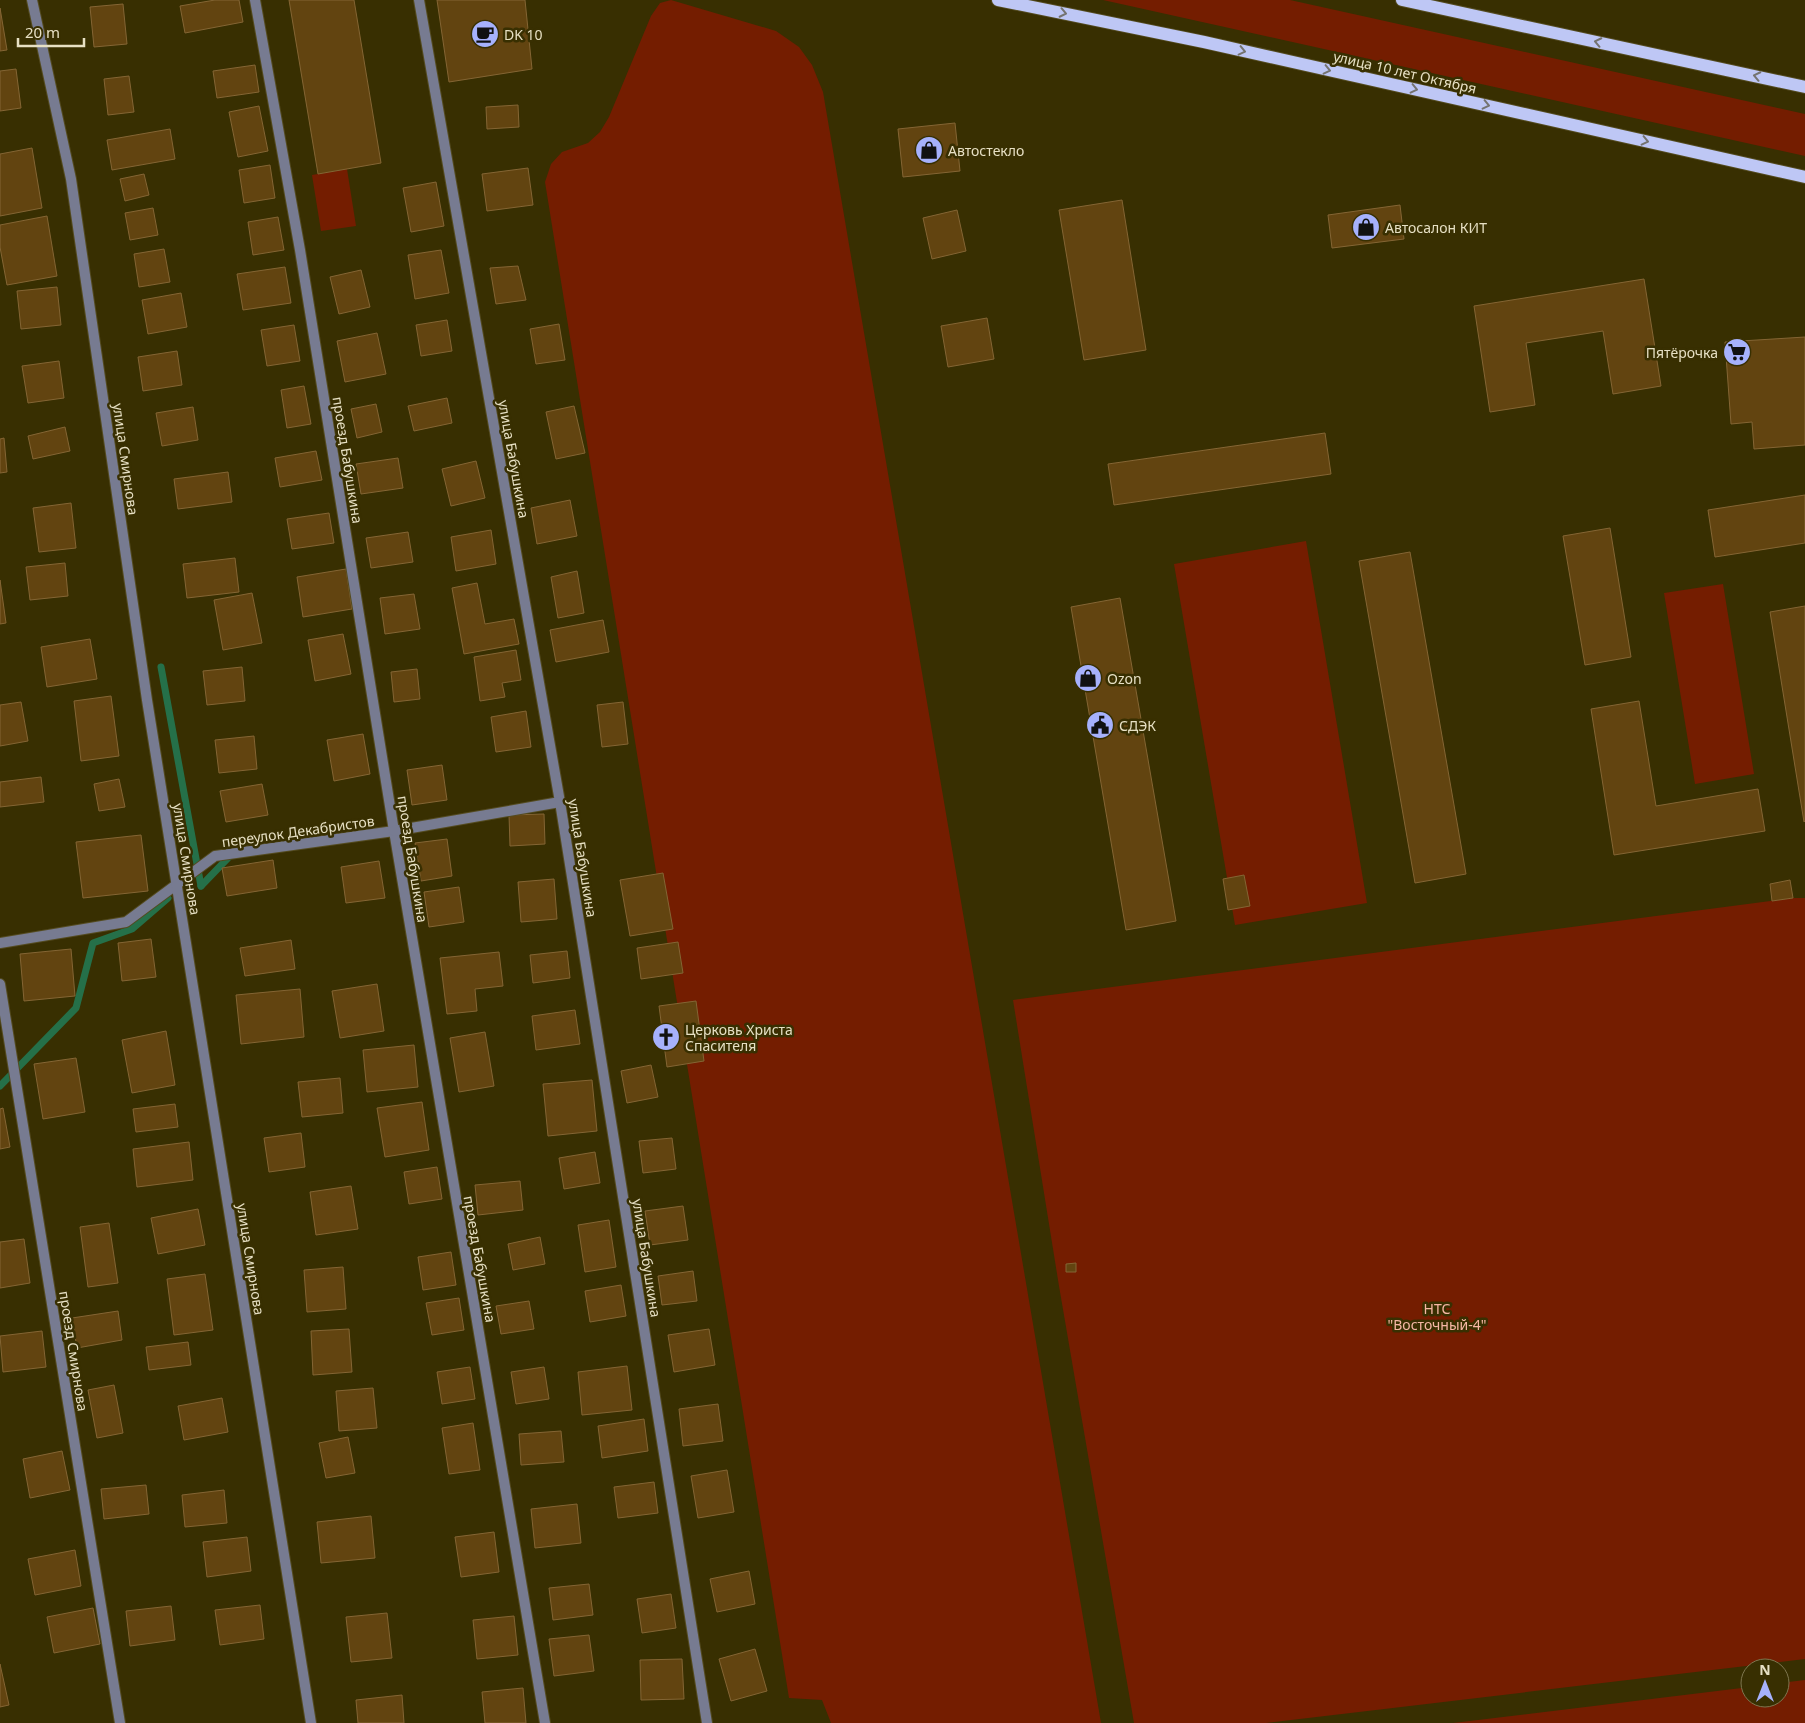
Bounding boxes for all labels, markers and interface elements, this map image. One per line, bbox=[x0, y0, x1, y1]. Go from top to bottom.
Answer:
one-way arrow bbox=[1059, 8, 1068, 18]
scale bar bbox=[18, 15, 84, 47]
cafe icon: DK 10 bbox=[470, 19, 500, 49]
text: 20 m bbox=[25, 22, 60, 42]
place label: DK 10 bbox=[504, 25, 543, 44]
one-way arrow bbox=[1594, 37, 1603, 48]
one-way arrow bbox=[1237, 45, 1246, 56]
street label: улица 10 лет Октября bbox=[1332, 46, 1478, 98]
one-way arrow bbox=[1323, 64, 1332, 75]
one-way arrow bbox=[1753, 72, 1762, 82]
one-way arrow bbox=[1410, 83, 1419, 94]
one-way arrow bbox=[1482, 99, 1491, 110]
shop icon: Автостекло bbox=[914, 135, 944, 165]
one-way arrow bbox=[1640, 135, 1649, 146]
place label: Автостекло bbox=[948, 141, 1024, 160]
shop icon: Автосалон КИТ bbox=[1351, 212, 1381, 242]
place label: Автосалон КИТ bbox=[1385, 218, 1487, 237]
supermarket icon: Пятёрочка bbox=[1722, 337, 1752, 367]
place label: Пятёрочка bbox=[1646, 343, 1718, 362]
street label: проезд Бабушкина bbox=[329, 395, 367, 525]
street label: улица Бабушкина bbox=[494, 398, 534, 520]
street label: улица Смирнова bbox=[109, 402, 143, 516]
shop icon: Ozon bbox=[1073, 663, 1103, 693]
place label: Ozon bbox=[1107, 669, 1142, 688]
public building icon: СДЭК bbox=[1085, 710, 1115, 740]
place label: СДЭК bbox=[1119, 716, 1156, 735]
street label: проезд Бабушкина bbox=[394, 794, 432, 924]
street label: улица Бабушкина bbox=[564, 797, 602, 919]
street label: улица Смирнова bbox=[169, 802, 205, 916]
street label: переулок Декабристов bbox=[220, 811, 376, 851]
place label: Церковь Христа Спасителя bbox=[685, 1020, 793, 1055]
church icon: Церковь Христа Спасителя bbox=[651, 1022, 681, 1052]
street label: проезд Бабушкина bbox=[459, 1194, 501, 1324]
street label: улица Бабушкина bbox=[628, 1197, 666, 1319]
street label: улица Смирнова bbox=[233, 1202, 269, 1316]
street label: проезд Смирнова bbox=[55, 1290, 93, 1412]
park label: НТС "Восточный-4" bbox=[1388, 1299, 1486, 1334]
north arrow bbox=[1740, 1658, 1790, 1708]
text: N bbox=[1759, 1660, 1771, 1679]

